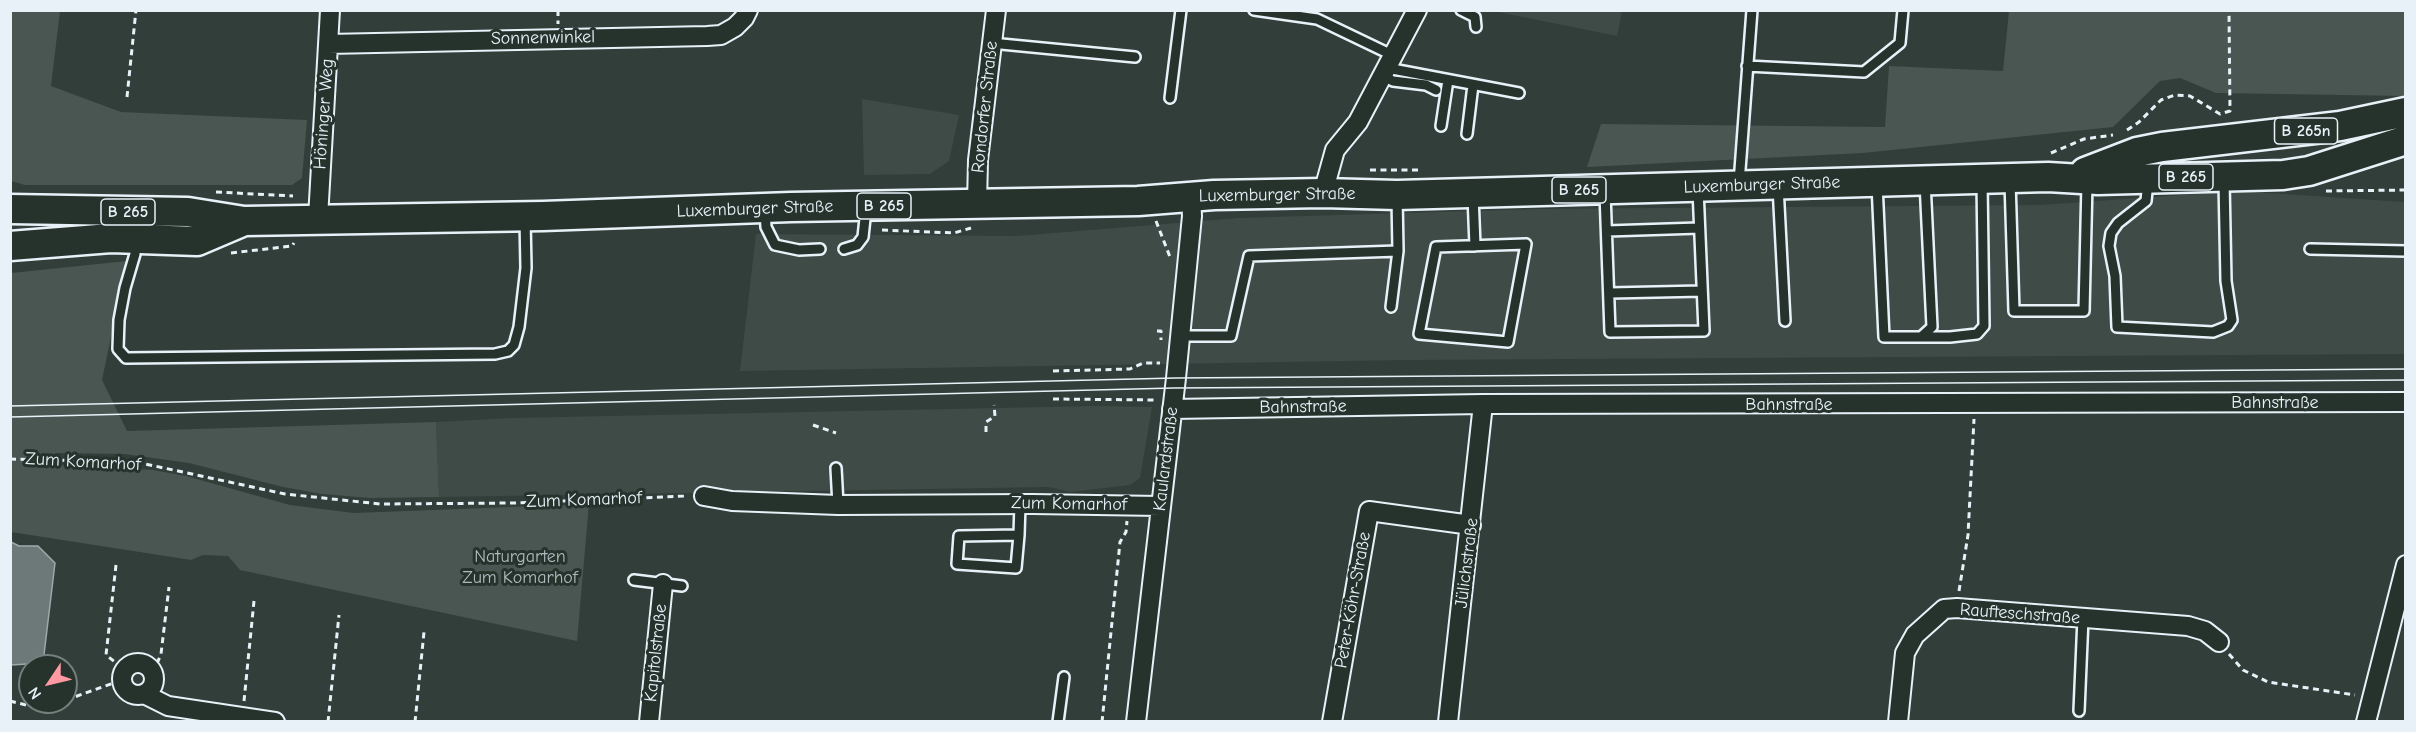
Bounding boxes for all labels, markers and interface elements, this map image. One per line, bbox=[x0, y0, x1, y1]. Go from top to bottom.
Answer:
street label: Sonnenwinkel bbox=[491, 26, 595, 50]
street label: Rondorfer Straße bbox=[967, 40, 1003, 174]
street label: Höninger Weg bbox=[309, 58, 339, 170]
road number: B 265n bbox=[2274, 118, 2338, 144]
road number: B 265 bbox=[2159, 164, 2213, 190]
street label: Luxemburger Straße bbox=[1683, 171, 1841, 199]
road number: B 265 bbox=[1552, 177, 1606, 203]
street label: Luxemburger Straße bbox=[1198, 183, 1356, 207]
road number: B 265 bbox=[857, 193, 911, 219]
street label: Luxemburger Straße bbox=[676, 195, 834, 223]
road number: B 265 bbox=[101, 199, 155, 225]
street label: Bahnstraße bbox=[2231, 392, 2319, 414]
street label: Bahnstraße bbox=[1745, 394, 1833, 416]
street label: Bahnstraße bbox=[1259, 395, 1347, 419]
street label: Kaulardstraße bbox=[1149, 405, 1183, 513]
street label: Zum Komarhof bbox=[25, 448, 141, 476]
street label: Zum Komarhof bbox=[526, 487, 642, 513]
street label: Zum Komarhof bbox=[1011, 492, 1127, 516]
street label: Jülichstraße bbox=[1451, 517, 1483, 609]
street label: Peter-Köhr-Straße bbox=[1330, 530, 1376, 670]
park label: Naturgarten Zum Komarhof bbox=[462, 546, 578, 588]
street label: Raufteschstraße bbox=[1959, 599, 2081, 629]
street label: Kapitolstraße bbox=[640, 603, 672, 703]
north arrow bbox=[18, 654, 78, 714]
text: N bbox=[25, 684, 45, 703]

